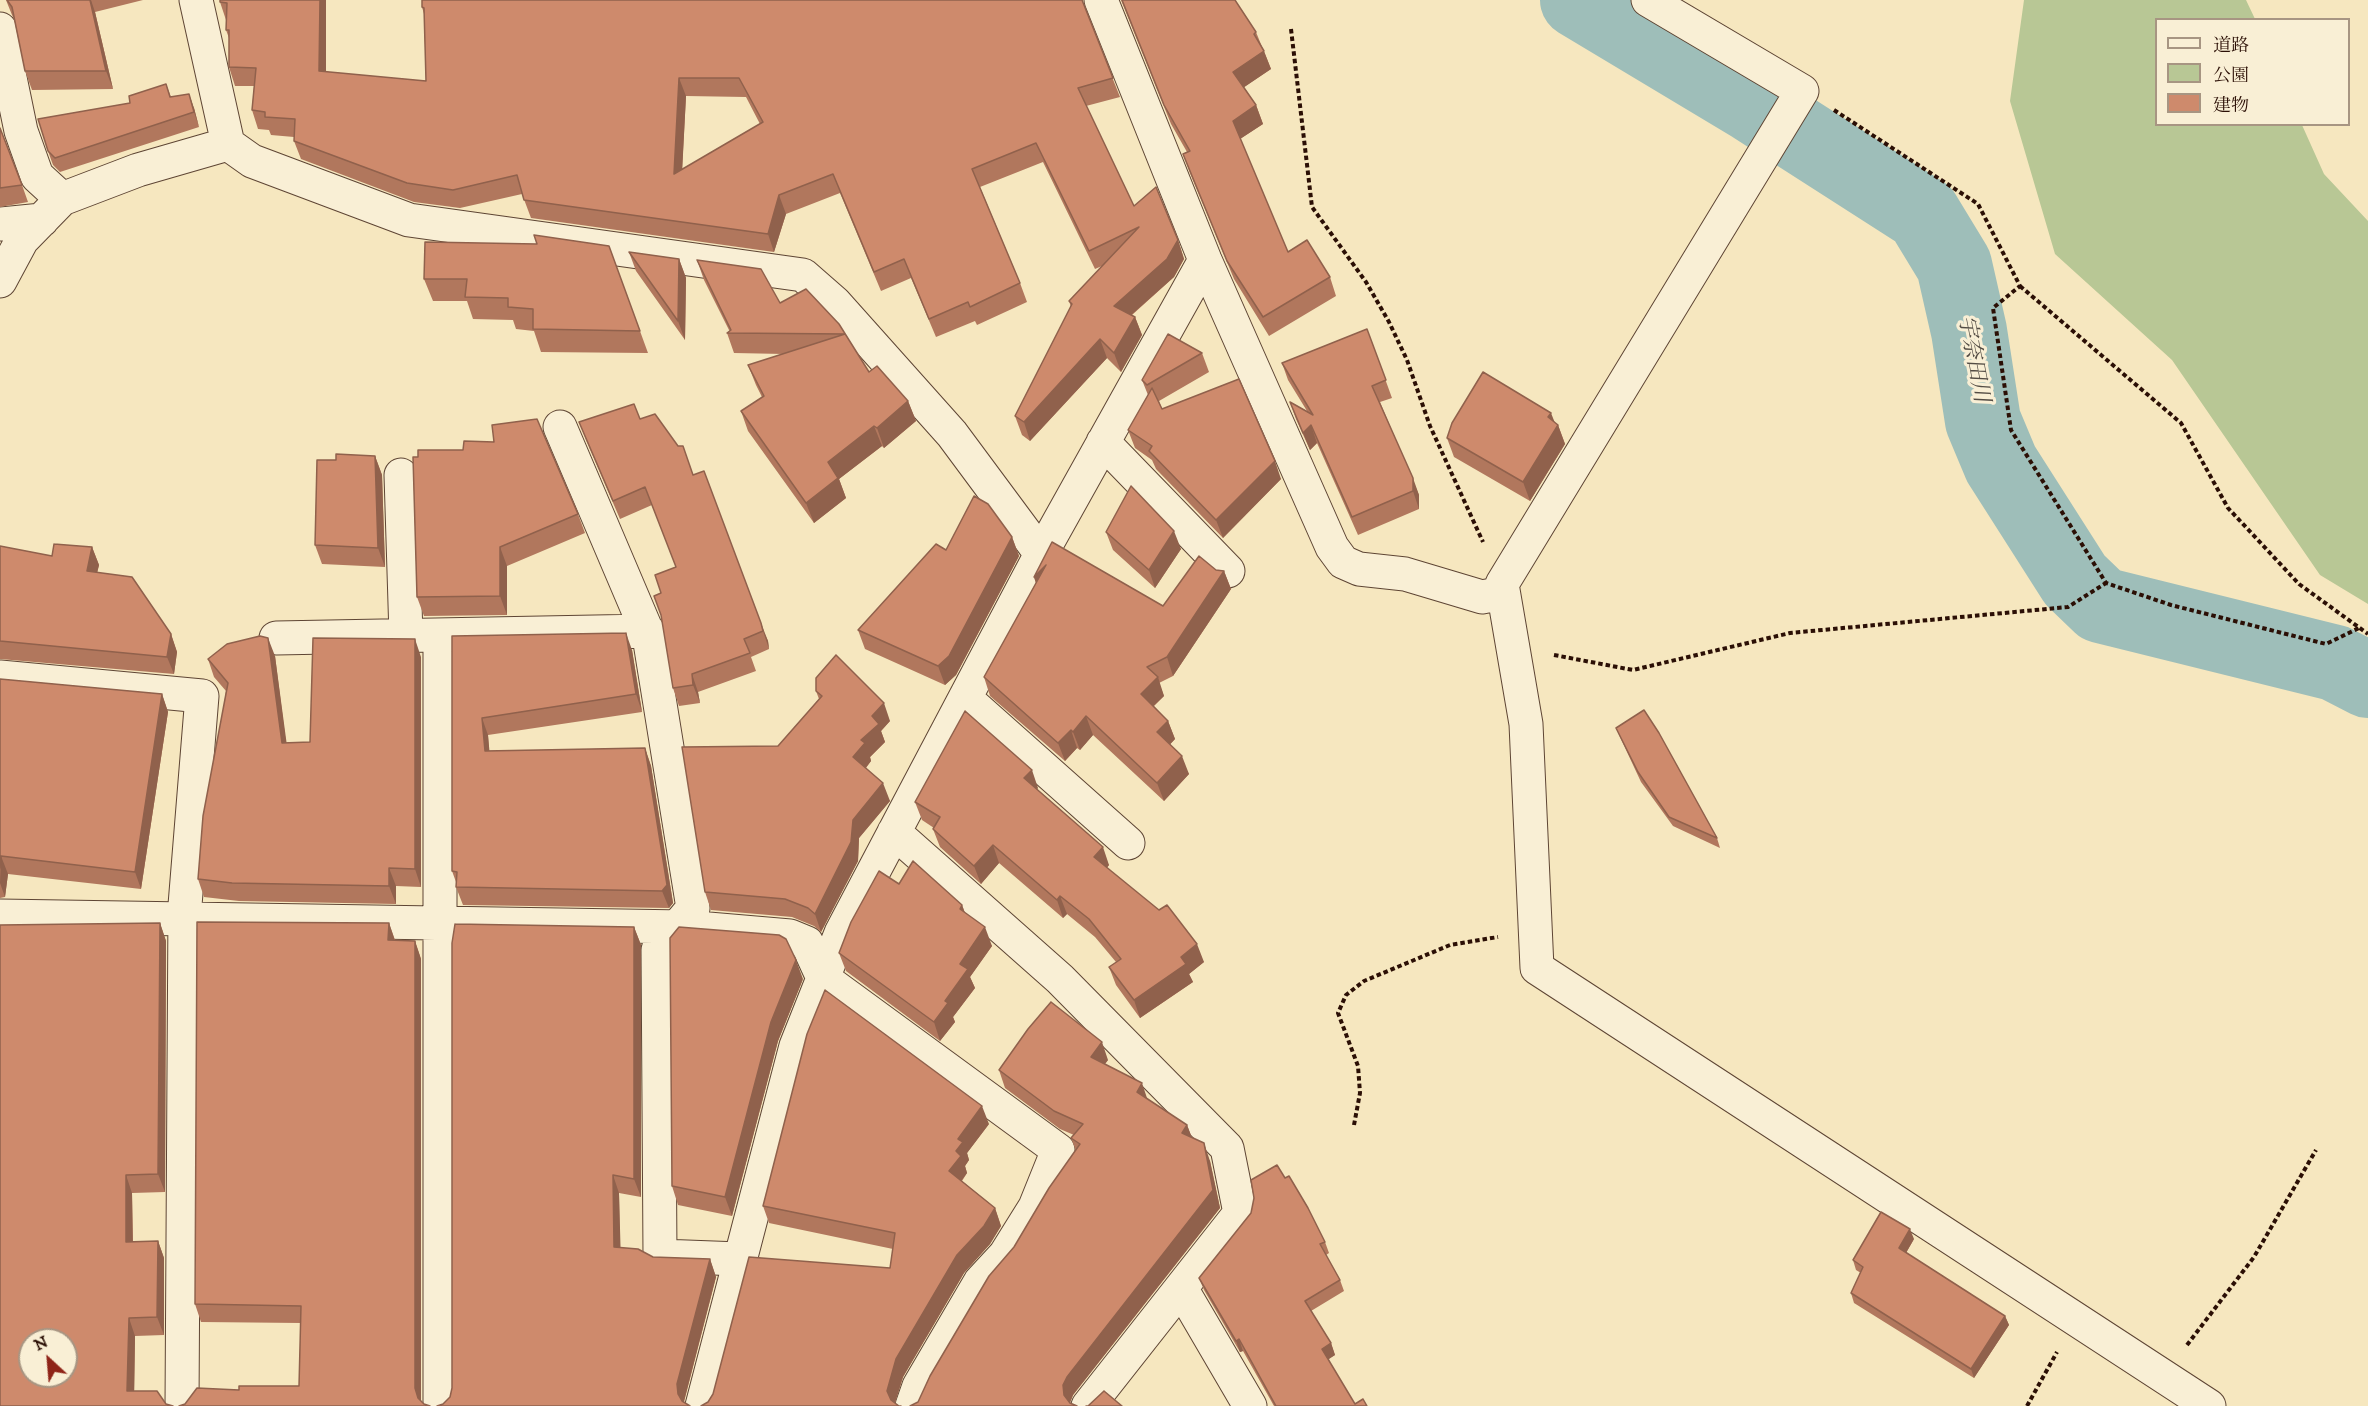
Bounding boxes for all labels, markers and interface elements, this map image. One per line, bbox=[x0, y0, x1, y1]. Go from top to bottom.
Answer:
legend bbox=[2155, 18, 2350, 126]
text: 道路 bbox=[2213, 35, 2249, 57]
text: 公園 bbox=[2213, 65, 2249, 87]
text: 建物 bbox=[2213, 95, 2249, 117]
water label: 宇奈田川 bbox=[1951, 313, 1993, 405]
north arrow bbox=[18, 1328, 78, 1388]
text: N bbox=[31, 1332, 51, 1355]

